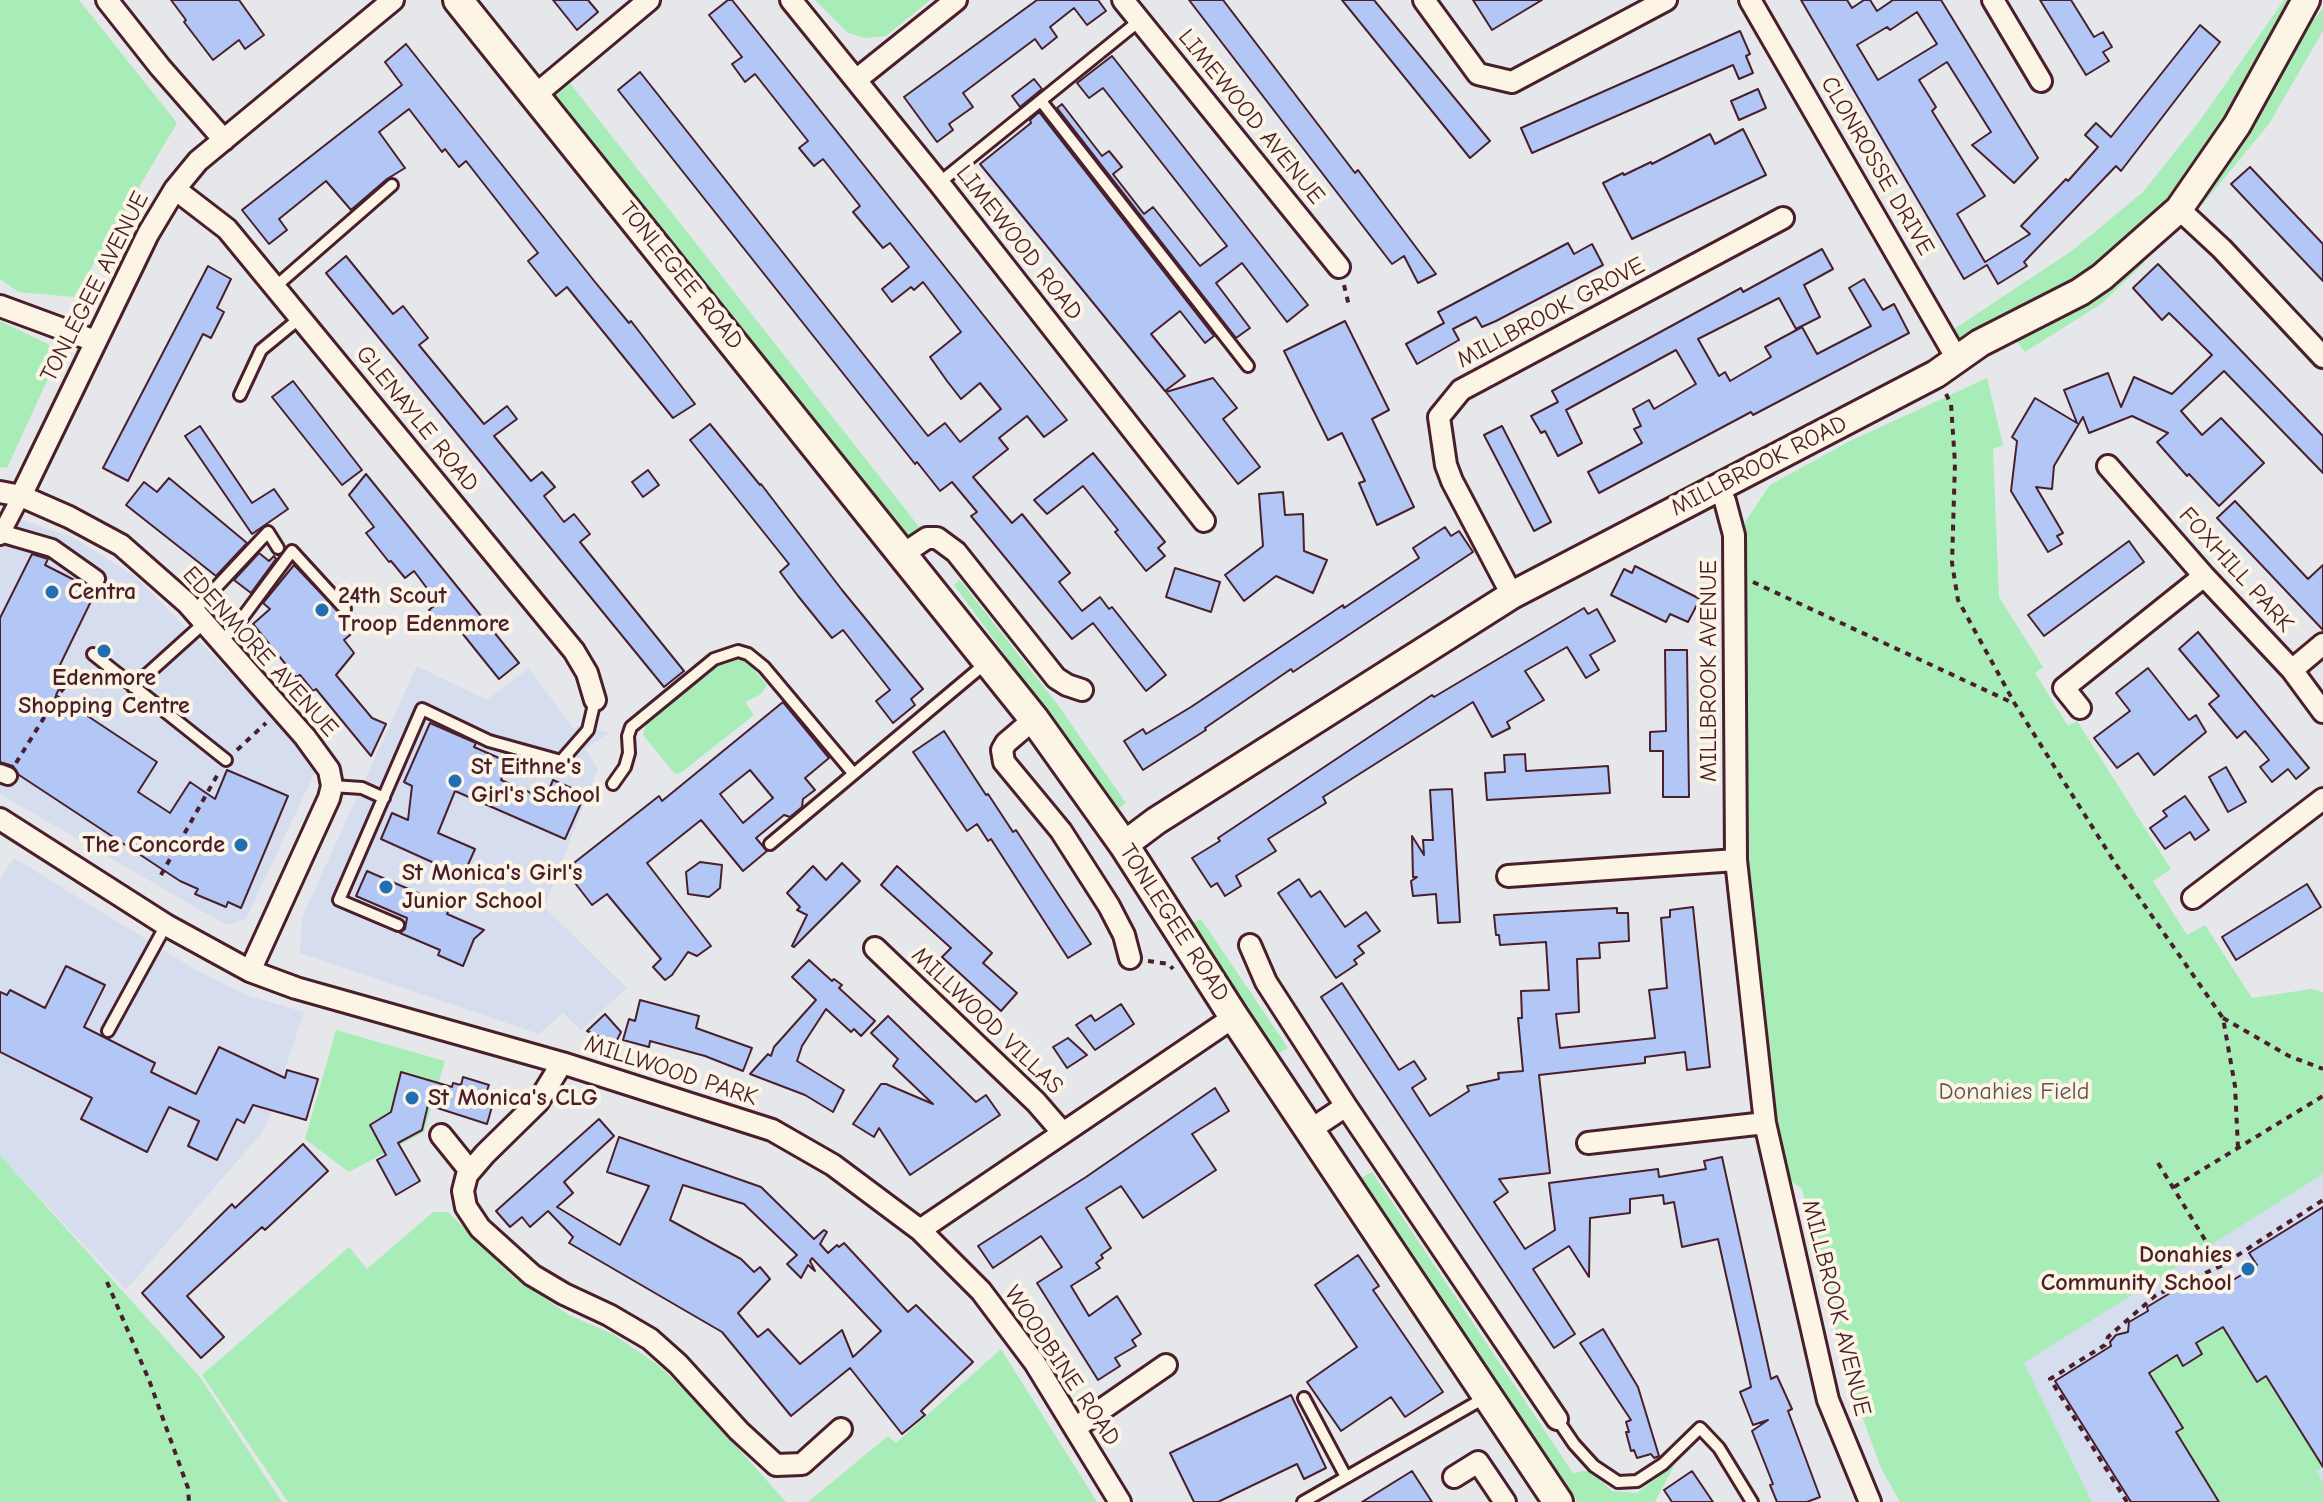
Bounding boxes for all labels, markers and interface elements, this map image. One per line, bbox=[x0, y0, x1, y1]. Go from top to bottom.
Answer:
street label: LIMEWOOD AVENUE bbox=[1172, 24, 1330, 210]
street label: CLONROSSE DRIVE bbox=[1814, 71, 1940, 261]
street label: LIMEWOOD ROAD bbox=[950, 160, 1088, 326]
street label: TONLEGEE AVENUE bbox=[35, 187, 155, 387]
street label: TONLEGEE ROAD bbox=[613, 196, 749, 356]
street label: MILLBROOK GROVE bbox=[1452, 251, 1650, 375]
street label: GLENAYLE ROAD bbox=[349, 340, 485, 498]
street label: MILLBROOK ROAD bbox=[1666, 409, 1852, 523]
street label: FOXHILL PARK bbox=[2172, 502, 2300, 638]
street label: MILLBROOK AVENUE bbox=[1695, 560, 1723, 782]
street label: EDENMORE AVENUE bbox=[176, 561, 344, 743]
place label: Centra bbox=[68, 578, 136, 606]
place label: 24th Scout Troop Edenmore bbox=[338, 582, 510, 638]
marker: Centra bbox=[43, 583, 61, 601]
marker: 24th Scout Troop Edenmore bbox=[313, 601, 331, 619]
marker: Edenmore Shopping Centre bbox=[95, 642, 113, 660]
place label: Edenmore Shopping Centre bbox=[18, 664, 190, 720]
place label: St Eithne's Girl's School bbox=[471, 753, 600, 809]
marker: St Eithne's Girl's School bbox=[446, 772, 464, 790]
place label: The Concorde bbox=[83, 831, 225, 859]
marker: The Concorde bbox=[232, 836, 250, 854]
street label: TONLEGEE ROAD bbox=[1112, 839, 1236, 1007]
place label: St Monica's Girl's Junior School bbox=[402, 859, 583, 915]
marker: St Monica's Girl's Junior School bbox=[377, 878, 395, 896]
street label: MILLWOOD VILLAS bbox=[905, 941, 1069, 1101]
street label: MILLWOOD PARK bbox=[581, 1029, 761, 1113]
park label: Donahies Field bbox=[1938, 1078, 2090, 1106]
place label: St Monica's CLG bbox=[428, 1084, 598, 1112]
marker: St Monica's CLG bbox=[403, 1089, 421, 1107]
street label: MILLBROOK AVENUE bbox=[1795, 1197, 1877, 1419]
place label: Donahies Community School bbox=[2041, 1241, 2232, 1297]
marker: Donahies Community School bbox=[2239, 1260, 2257, 1278]
street label: WOODBINE ROAD bbox=[998, 1280, 1126, 1452]

